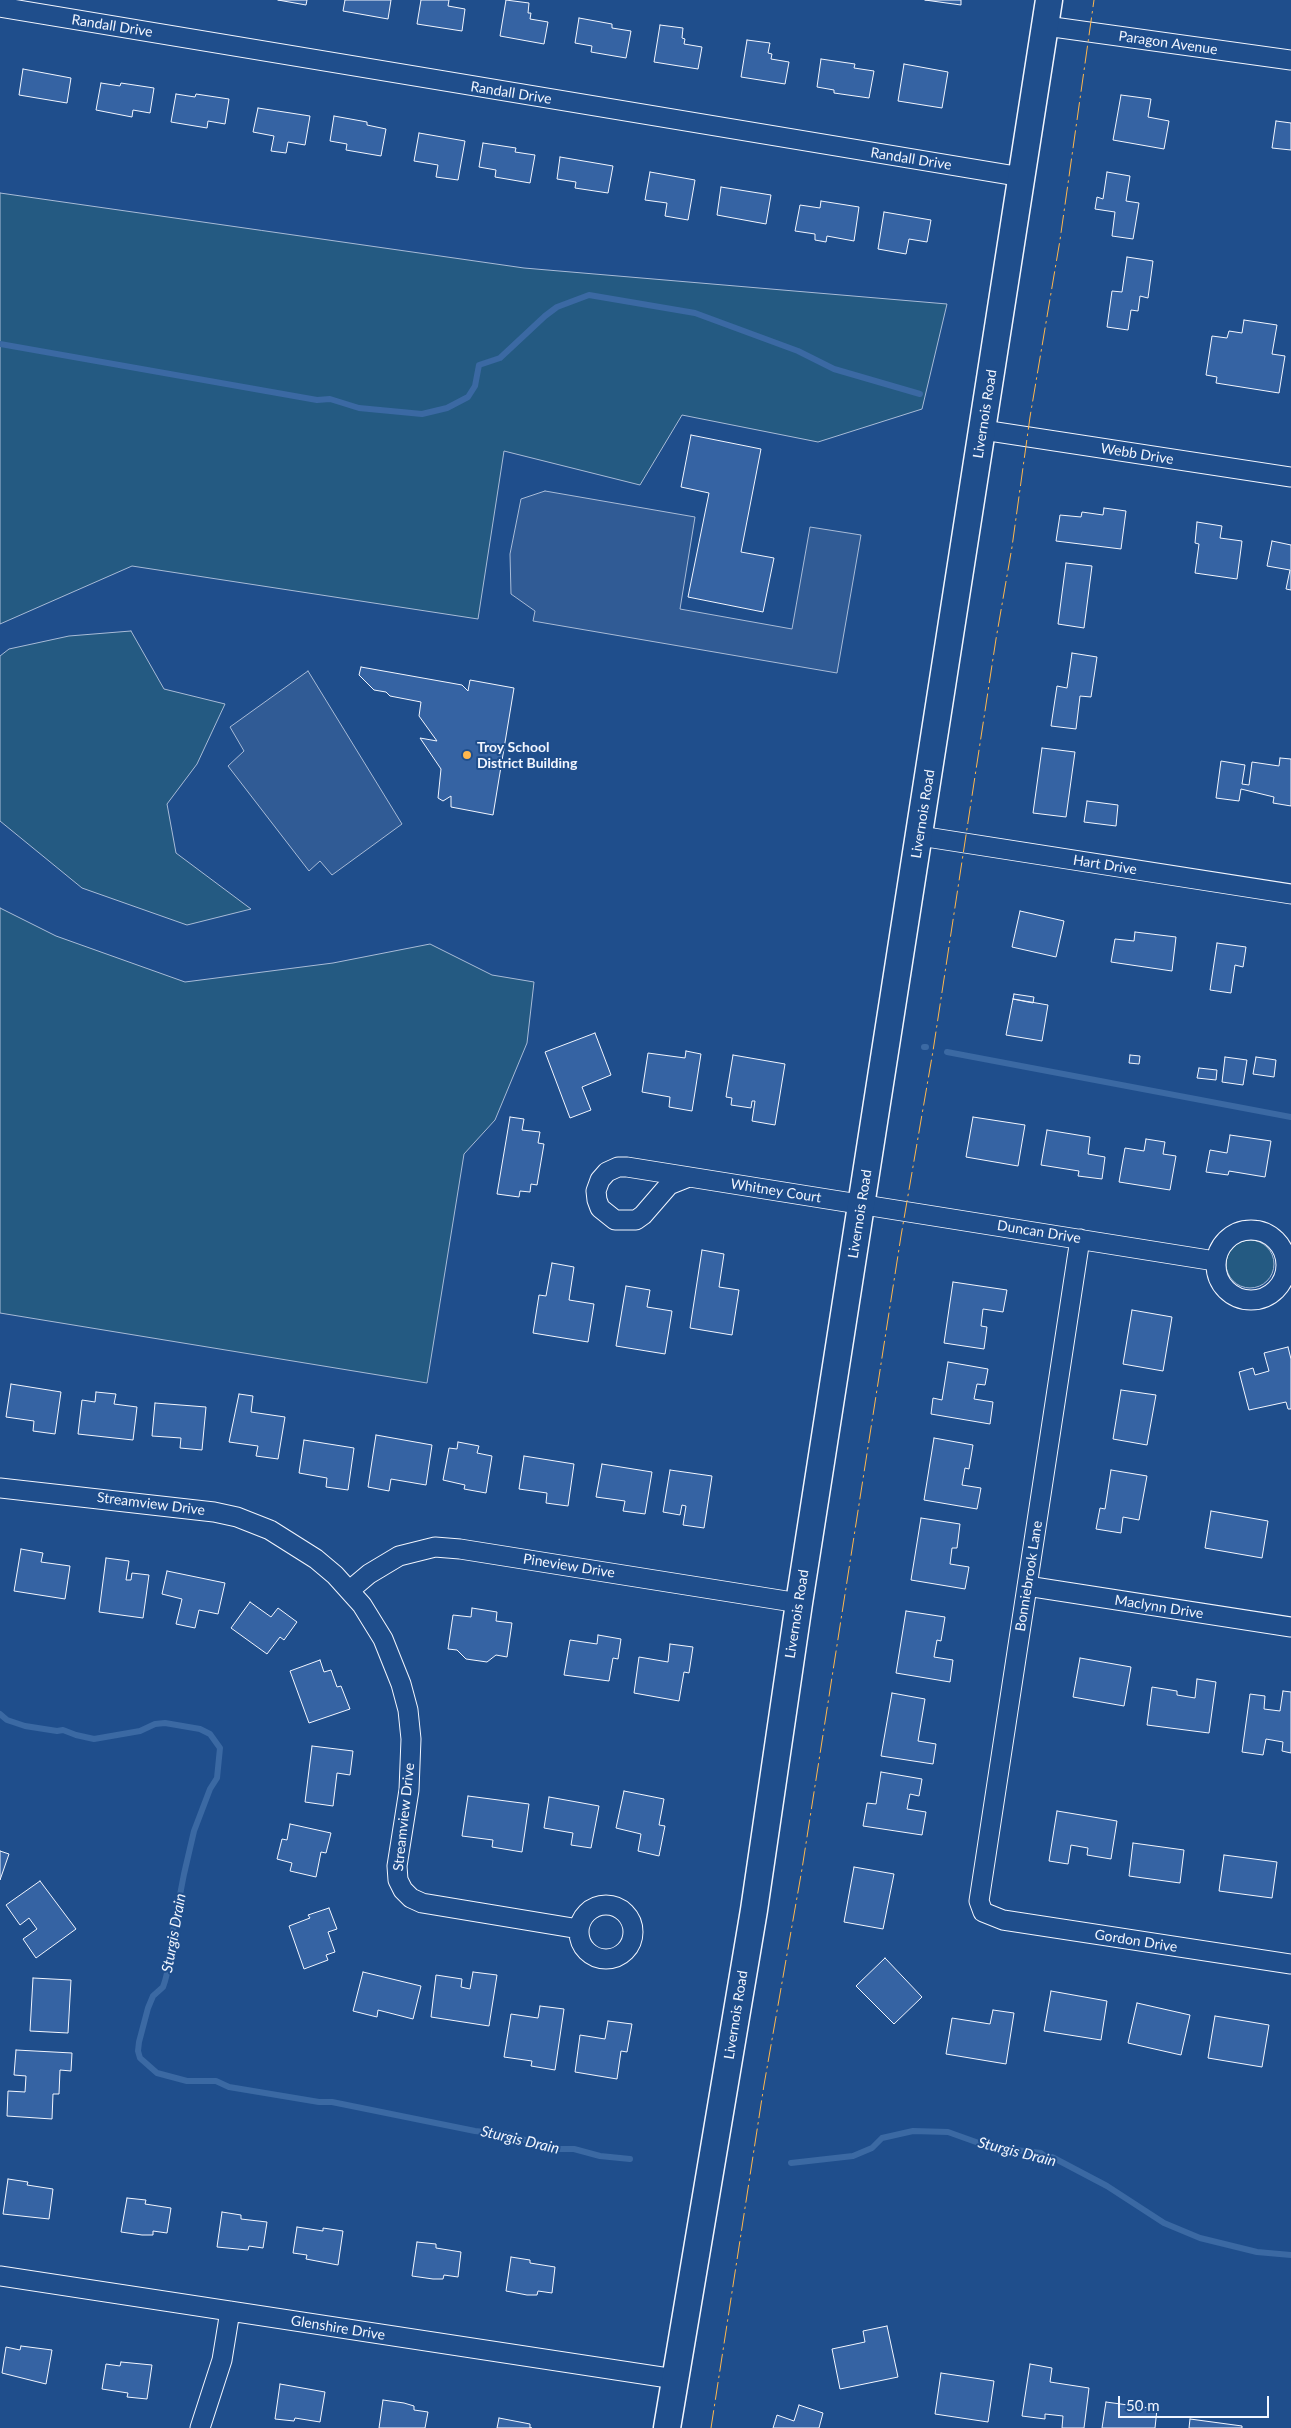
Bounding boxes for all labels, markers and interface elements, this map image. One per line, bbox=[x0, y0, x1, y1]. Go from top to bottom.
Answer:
street label: Randall Drive bbox=[70, 11, 154, 41]
street label: Paragon Avenue bbox=[1117, 28, 1219, 58]
street label: Randall Drive bbox=[469, 78, 553, 108]
street label: Randall Drive bbox=[869, 144, 953, 174]
street label: Livernois Road bbox=[970, 368, 1000, 460]
street label: Webb Drive bbox=[1099, 440, 1175, 468]
place label: Troy School District Building bbox=[477, 739, 577, 772]
marker: Troy School District Building bbox=[461, 749, 473, 761]
street label: Livernois Road bbox=[908, 768, 938, 860]
street label: Hart Drive bbox=[1072, 852, 1138, 878]
street label: Livernois Road bbox=[845, 1168, 875, 1260]
street label: Whitney Court bbox=[729, 1176, 823, 1206]
street label: Duncan Drive bbox=[996, 1217, 1082, 1247]
street label: Streamview Drive bbox=[96, 1489, 206, 1519]
street label: Bonniebrook Lane bbox=[1012, 1519, 1046, 1633]
street label: Pineview Drive bbox=[522, 1550, 616, 1582]
street label: Livernois Road bbox=[782, 1568, 812, 1660]
street label: Maclynn Drive bbox=[1113, 1592, 1205, 1622]
street label: Streamview Drive bbox=[390, 1762, 418, 1872]
water label: Sturgis Drain bbox=[158, 1892, 190, 1974]
street label: Gordon Drive bbox=[1093, 1926, 1179, 1956]
street label: Livernois Road bbox=[721, 1969, 751, 2061]
water label: Sturgis Drain bbox=[479, 2122, 561, 2158]
water label: Sturgis Drain bbox=[976, 2134, 1058, 2170]
street label: Glenshire Drive bbox=[290, 2312, 386, 2344]
scale bar bbox=[1121, 2386, 1272, 2418]
text: 50 m bbox=[1126, 2396, 1160, 2414]

